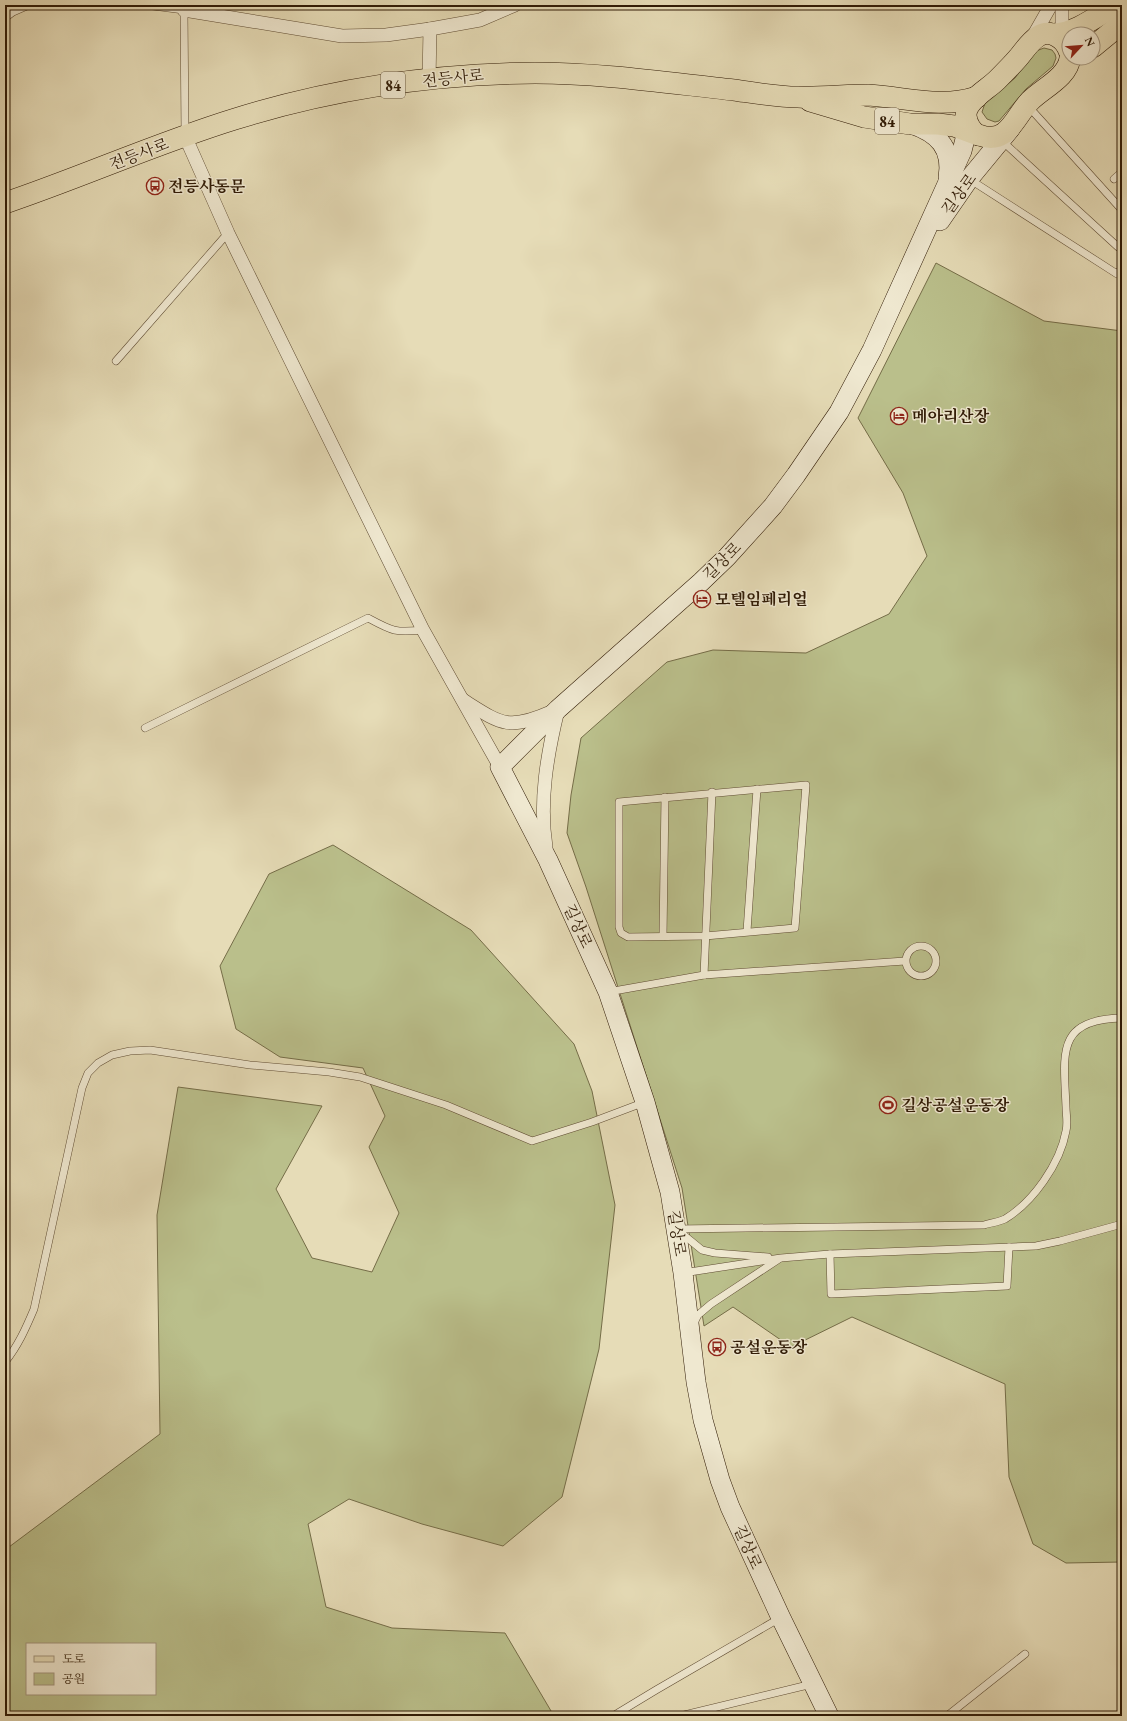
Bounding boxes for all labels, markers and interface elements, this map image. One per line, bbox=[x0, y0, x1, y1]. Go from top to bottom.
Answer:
north arrow bbox=[1061, 26, 1101, 66]
text: N bbox=[1082, 35, 1098, 49]
street label: 전등사로 bbox=[421, 64, 485, 92]
road number: 84 bbox=[381, 72, 405, 98]
road number: 84 bbox=[875, 108, 899, 134]
street label: 전등사로 bbox=[106, 133, 172, 175]
street label: 길상로 bbox=[937, 169, 981, 219]
bus stop icon: 전등사동문 bbox=[145, 176, 165, 196]
place label: 전등사동문 bbox=[168, 176, 246, 197]
hotel icon: 메아리산장 bbox=[889, 406, 909, 426]
place label: 메아리산장 bbox=[912, 406, 990, 427]
street label: 길상로 bbox=[698, 537, 746, 585]
hotel icon: 모텔임페리얼 bbox=[692, 589, 712, 609]
place label: 모텔임페리얼 bbox=[715, 589, 808, 610]
street label: 길상로 bbox=[559, 901, 598, 952]
sports icon: 길상공설운동장 bbox=[878, 1095, 898, 1115]
place label: 길상공설운동장 bbox=[901, 1095, 1010, 1116]
street label: 길상로 bbox=[663, 1208, 691, 1258]
bus stop icon: 공설운동장 bbox=[707, 1337, 727, 1357]
place label: 공설운동장 bbox=[730, 1337, 808, 1358]
street label: 길상로 bbox=[729, 1522, 767, 1573]
legend bbox=[26, 1643, 156, 1695]
text: 도로 bbox=[62, 1651, 86, 1667]
text: 공원 bbox=[62, 1671, 85, 1687]

